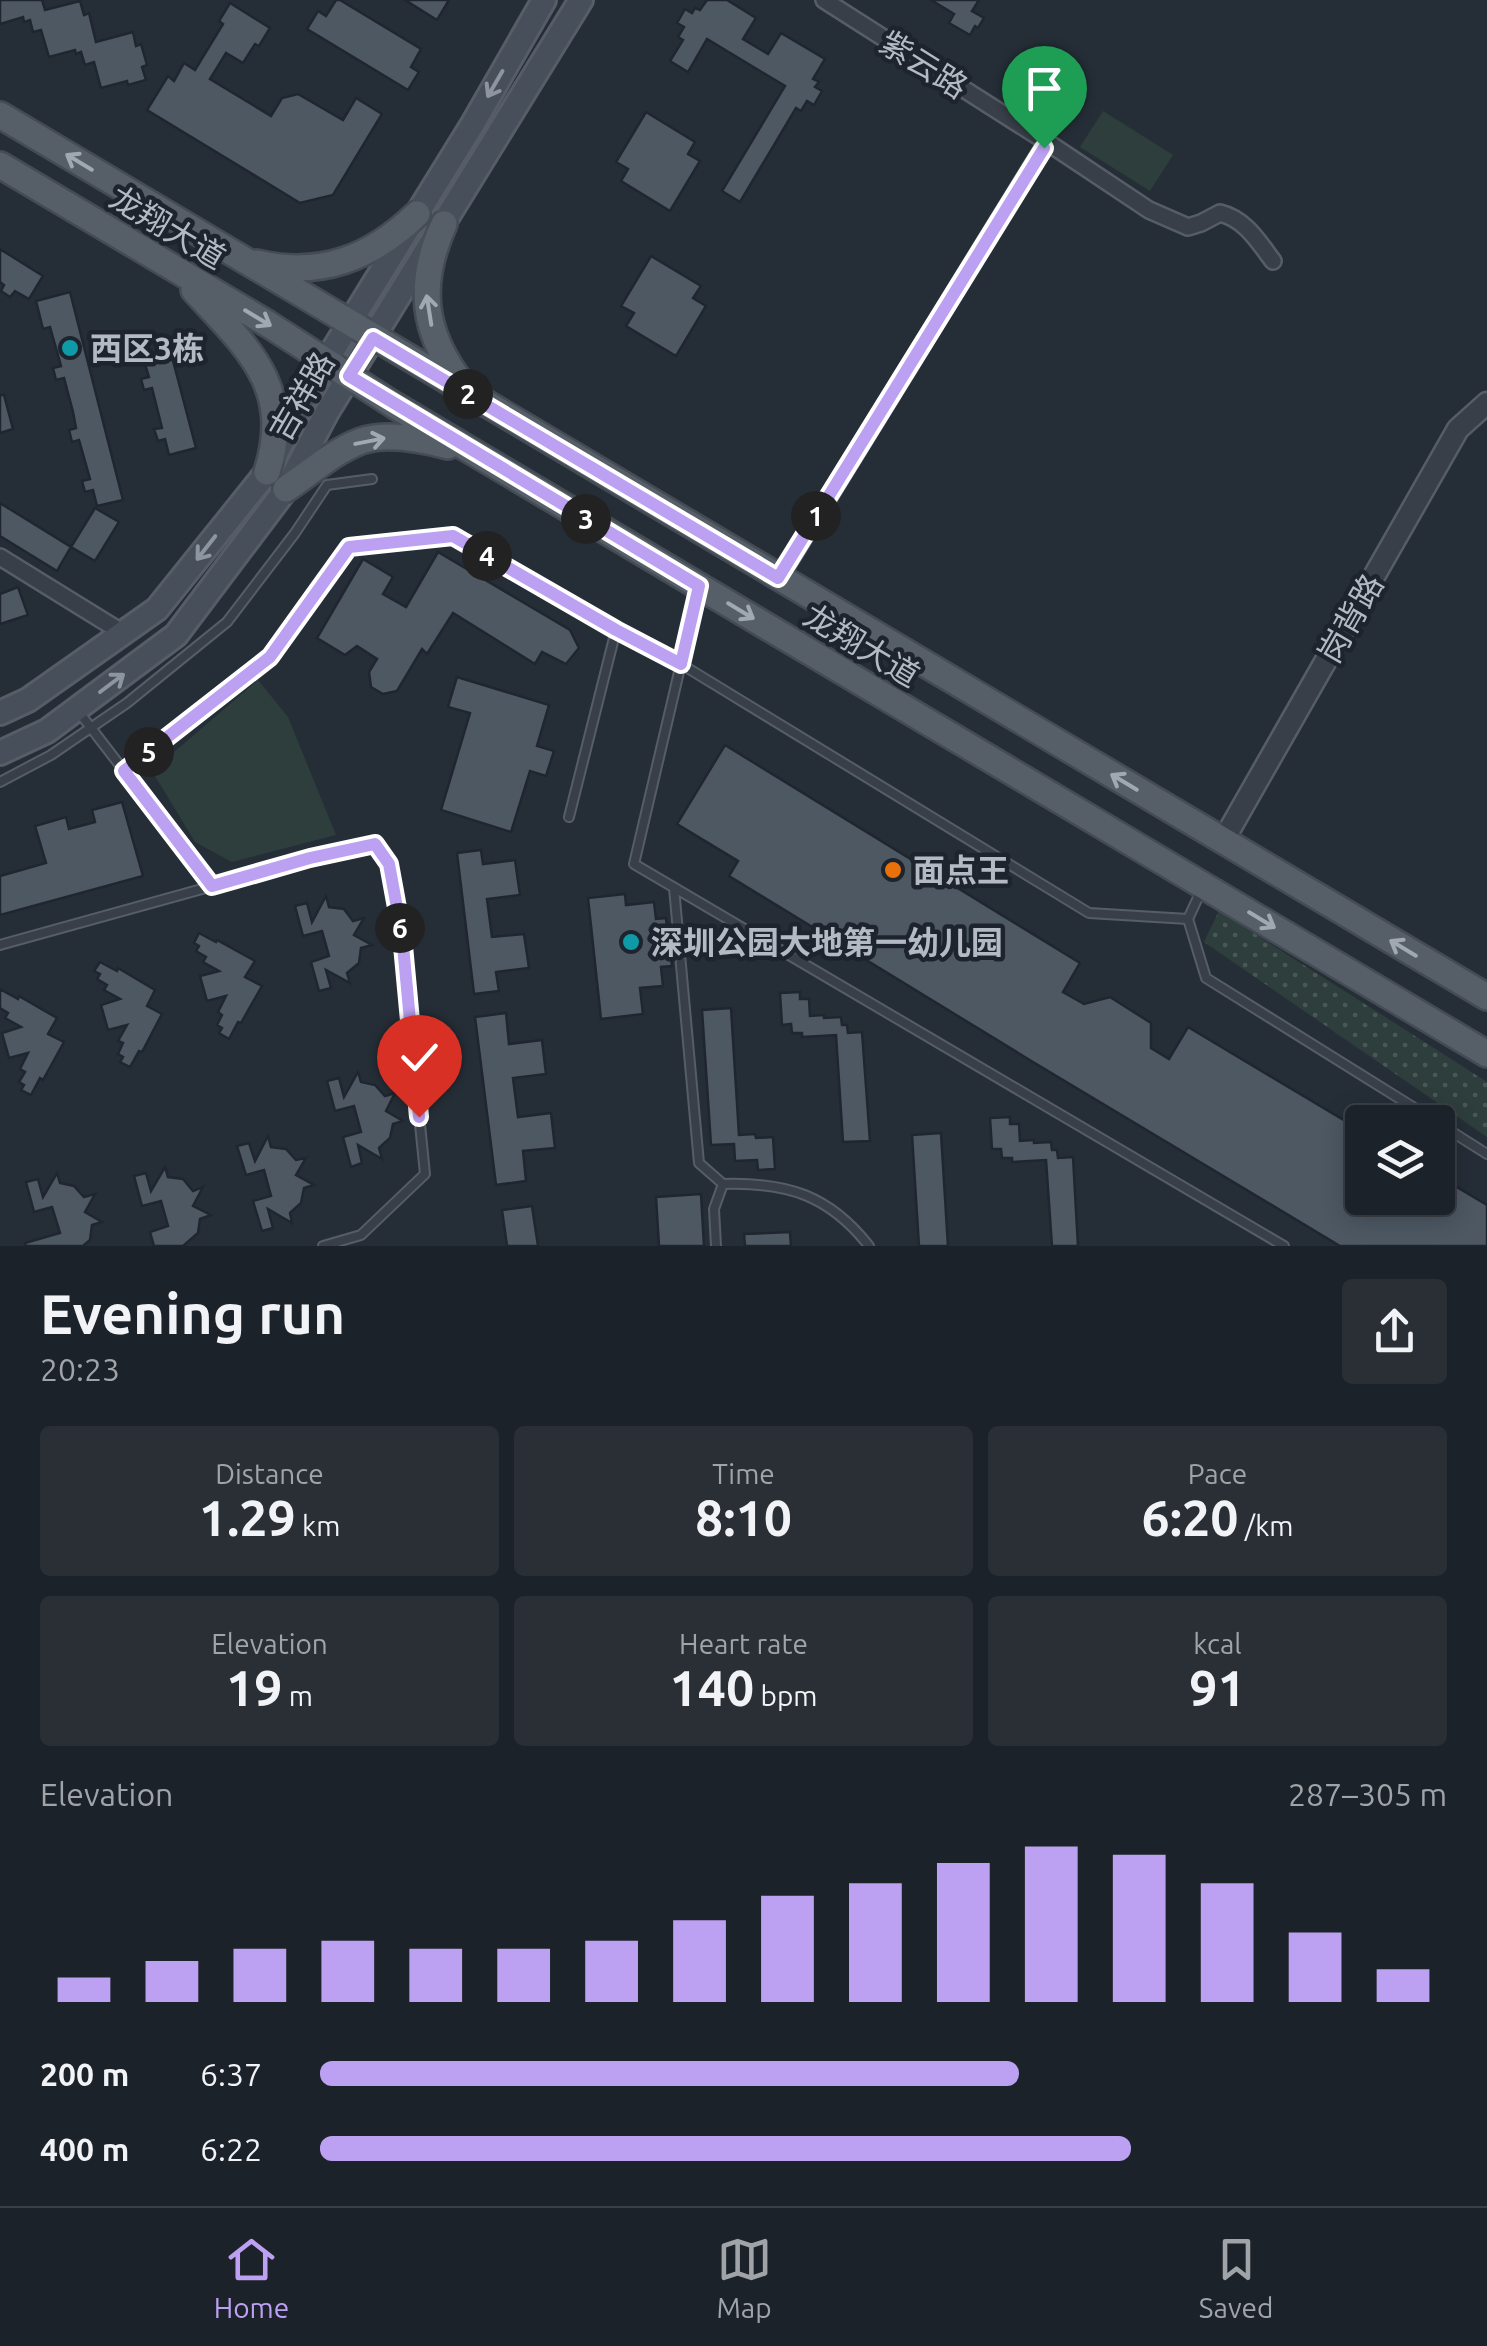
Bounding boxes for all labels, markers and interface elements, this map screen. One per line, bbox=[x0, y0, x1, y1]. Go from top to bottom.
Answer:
street label: 紫云路 bbox=[874, 23, 974, 105]
pin bbox=[1002, 46, 1087, 149]
icon: arrive bbox=[1017, 61, 1072, 116]
one-way arrow bbox=[485, 69, 505, 99]
one-way arrow bbox=[65, 152, 94, 172]
street label: 龙翔大道 bbox=[104, 179, 232, 275]
one-way arrow bbox=[419, 295, 438, 327]
one-way arrow bbox=[243, 308, 272, 328]
place label: 西区3栋 bbox=[90, 330, 204, 366]
marker: 西区3栋 bbox=[59, 337, 81, 359]
street label: 吉祥路 bbox=[261, 345, 341, 447]
pin: 2 bbox=[443, 369, 493, 419]
text: 2 bbox=[460, 378, 476, 409]
one-way arrow bbox=[353, 431, 385, 450]
pin: 1 bbox=[791, 491, 841, 541]
pin: 3 bbox=[561, 494, 611, 544]
text: 1 bbox=[808, 500, 824, 531]
text: 3 bbox=[578, 503, 594, 534]
pin: 4 bbox=[462, 531, 512, 581]
one-way arrow bbox=[196, 534, 217, 561]
text: 4 bbox=[479, 540, 495, 571]
street label: 岗背路 bbox=[1310, 567, 1390, 669]
street label: 龙翔大道 bbox=[798, 597, 926, 693]
one-way arrow bbox=[726, 601, 755, 621]
one-way arrow bbox=[98, 673, 125, 694]
pin: 5 bbox=[124, 727, 174, 777]
text: 5 bbox=[141, 736, 157, 767]
one-way arrow bbox=[1110, 772, 1138, 792]
place label: 面点王 bbox=[913, 852, 1009, 888]
marker: 面点王 bbox=[882, 859, 904, 881]
pin: 6 bbox=[375, 903, 425, 953]
one-way arrow bbox=[1247, 910, 1276, 930]
text: 6 bbox=[392, 912, 408, 943]
place label: 深圳公园大地第一幼儿园 bbox=[651, 924, 1003, 960]
marker: 深圳公园大地第一幼儿园 bbox=[620, 931, 642, 953]
one-way arrow bbox=[1389, 938, 1418, 958]
pin bbox=[377, 1015, 462, 1118]
icon: check bbox=[392, 1030, 447, 1085]
map controls bbox=[1345, 1105, 1455, 1215]
button: layers bbox=[1345, 1105, 1455, 1215]
button: share bbox=[1342, 1279, 1447, 1384]
text: Evening run bbox=[40, 1283, 345, 1344]
text: 20:23 bbox=[40, 1351, 120, 1387]
text: Distance bbox=[215, 1458, 324, 1489]
text: Time bbox=[712, 1458, 775, 1489]
text: Pace bbox=[1188, 1458, 1247, 1489]
text: 1.29 bbox=[199, 1489, 296, 1545]
text: 8:10 bbox=[695, 1489, 792, 1545]
text: 6:20 bbox=[1142, 1489, 1238, 1545]
text: km bbox=[296, 1510, 340, 1541]
text: /km bbox=[1238, 1510, 1293, 1541]
text: Elevation bbox=[211, 1628, 328, 1659]
text: Heart rate bbox=[679, 1628, 808, 1659]
text: kcal bbox=[1193, 1628, 1242, 1659]
text: 19 bbox=[226, 1659, 282, 1715]
text: 140 bbox=[670, 1659, 754, 1715]
text: 91 bbox=[1189, 1659, 1246, 1715]
text: m bbox=[282, 1680, 313, 1711]
text: bpm bbox=[754, 1680, 817, 1711]
text: Elevation bbox=[40, 1776, 173, 1812]
text: 287–305 m bbox=[1288, 1776, 1447, 1812]
text: 200 m bbox=[40, 2056, 129, 2092]
text: 6:37 bbox=[200, 2056, 262, 2092]
text: 400 m bbox=[40, 2131, 129, 2167]
text: 6:22 bbox=[200, 2131, 262, 2167]
tab: Home bbox=[214, 2232, 289, 2323]
tab: Map bbox=[716, 2232, 772, 2323]
tab: Saved bbox=[1199, 2232, 1273, 2323]

